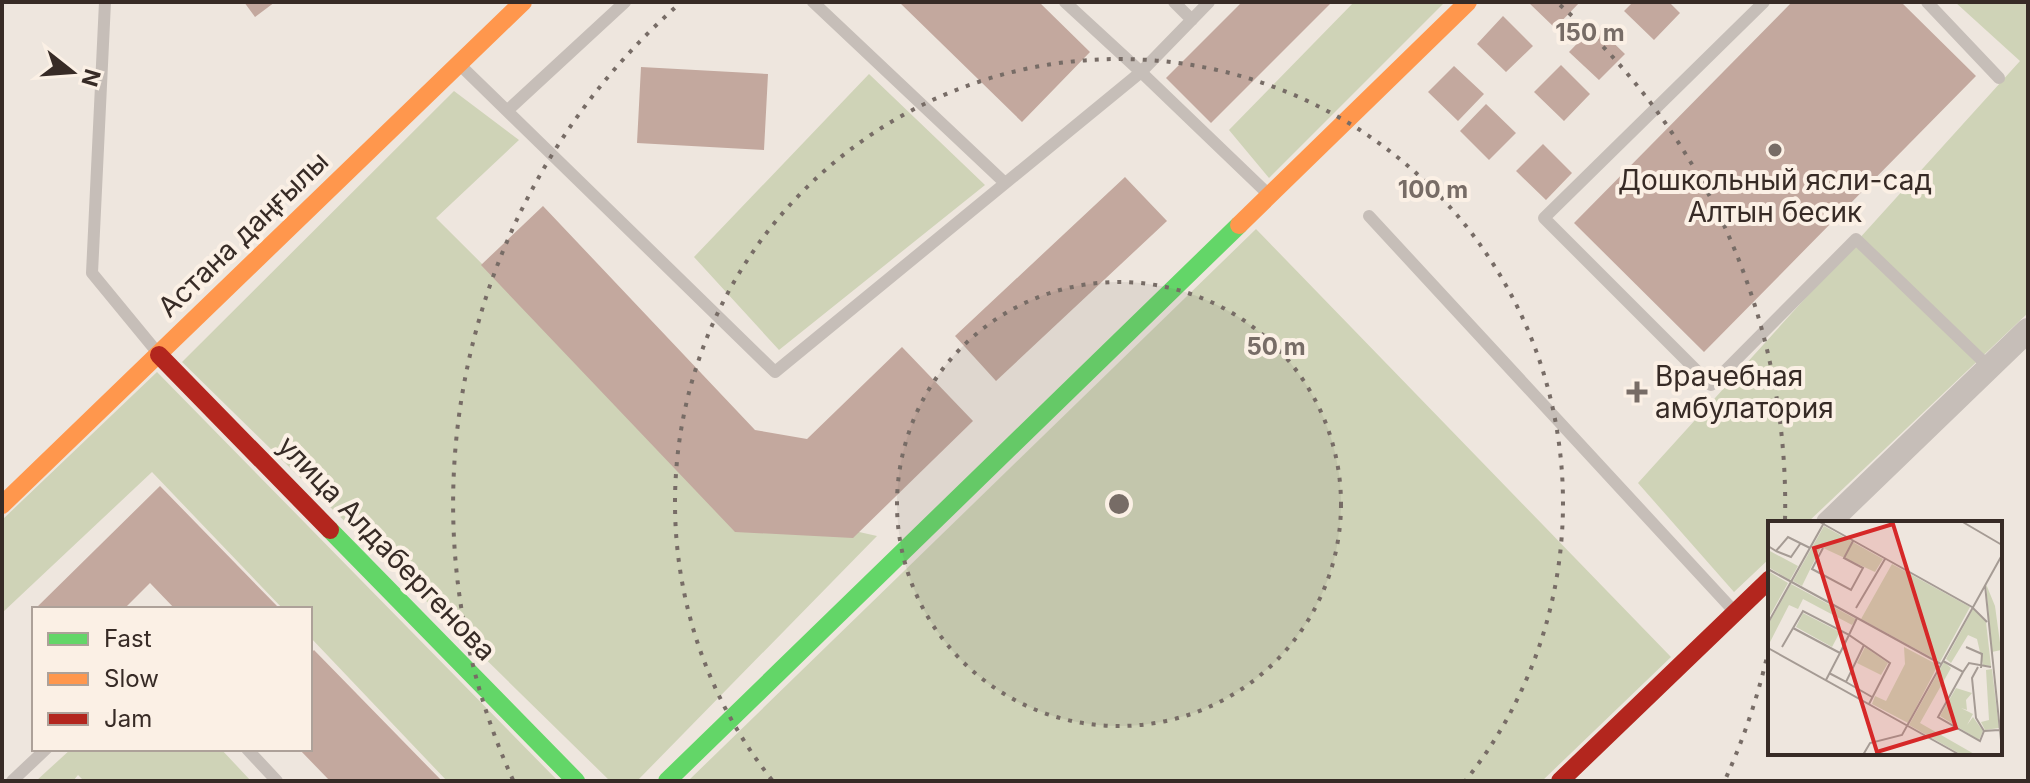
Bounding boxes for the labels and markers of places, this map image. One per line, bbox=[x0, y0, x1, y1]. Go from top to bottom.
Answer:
marker: Дошкольный ясли-сад Алтын бесик bbox=[1766, 141, 1784, 159]
place label: Дошкольный ясли-сад Алтын бесик bbox=[1618, 163, 1932, 229]
place label: Врачебная амбулатория bbox=[1655, 359, 1834, 425]
marker: Врачебная амбулатория bbox=[1626, 381, 1648, 403]
centre of rings bbox=[1105, 490, 1133, 518]

